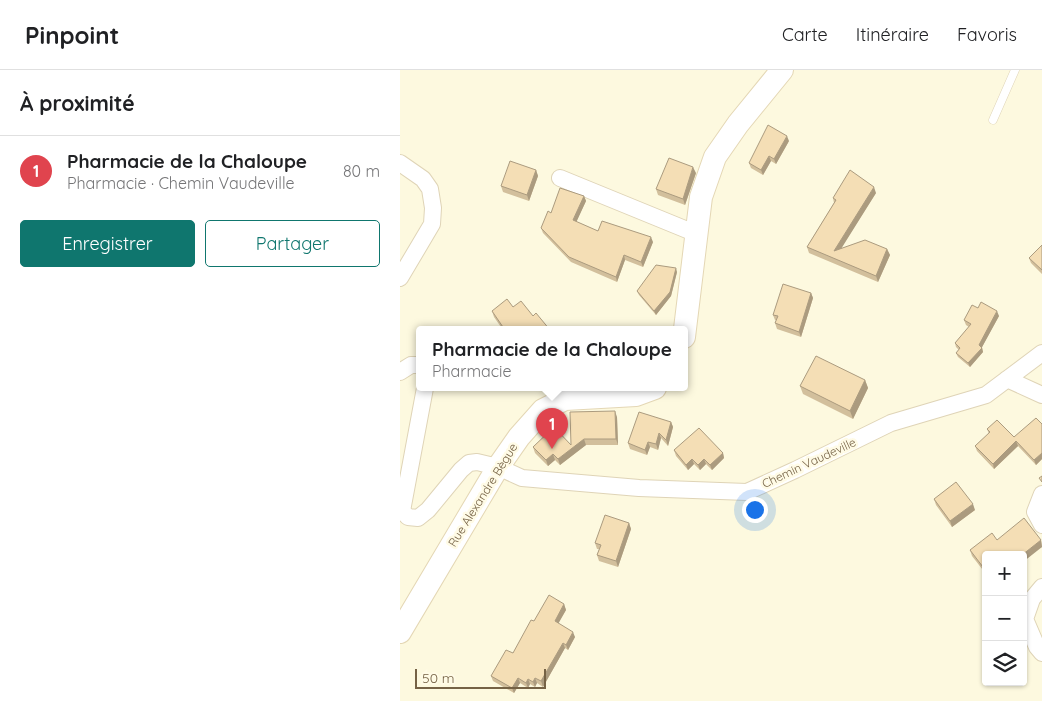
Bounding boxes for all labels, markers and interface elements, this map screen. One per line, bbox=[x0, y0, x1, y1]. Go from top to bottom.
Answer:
text: Pinpoint bbox=[25, 20, 119, 50]
text: Carte bbox=[782, 23, 828, 46]
text: Itinéraire bbox=[856, 23, 929, 46]
text: Favoris bbox=[957, 23, 1017, 46]
text: À proximité bbox=[20, 90, 135, 116]
text: Pharmacie de la Chaloupe bbox=[67, 149, 307, 173]
text: 1 bbox=[33, 161, 39, 181]
text: 80 m bbox=[343, 161, 380, 181]
text: Pharmacie · Chemin Vaudeville bbox=[67, 173, 294, 193]
button: Enregistrer bbox=[20, 220, 195, 267]
button: Partager bbox=[205, 220, 380, 267]
popup bbox=[416, 326, 688, 391]
text: Pharmacie de la Chaloupe bbox=[432, 337, 672, 361]
text: Pharmacie bbox=[432, 361, 512, 381]
pin: 1 bbox=[536, 408, 568, 449]
street label: Chemin Vaudeville bbox=[759, 434, 858, 491]
street label: Rue Alexandre Bègue bbox=[445, 440, 521, 549]
your location bbox=[742, 497, 768, 523]
map controls bbox=[982, 551, 1027, 686]
button: + bbox=[982, 551, 1027, 596]
button: − bbox=[982, 596, 1027, 641]
button: layers bbox=[982, 641, 1027, 686]
scale bar bbox=[415, 666, 546, 689]
text: 50 m bbox=[422, 669, 455, 687]

